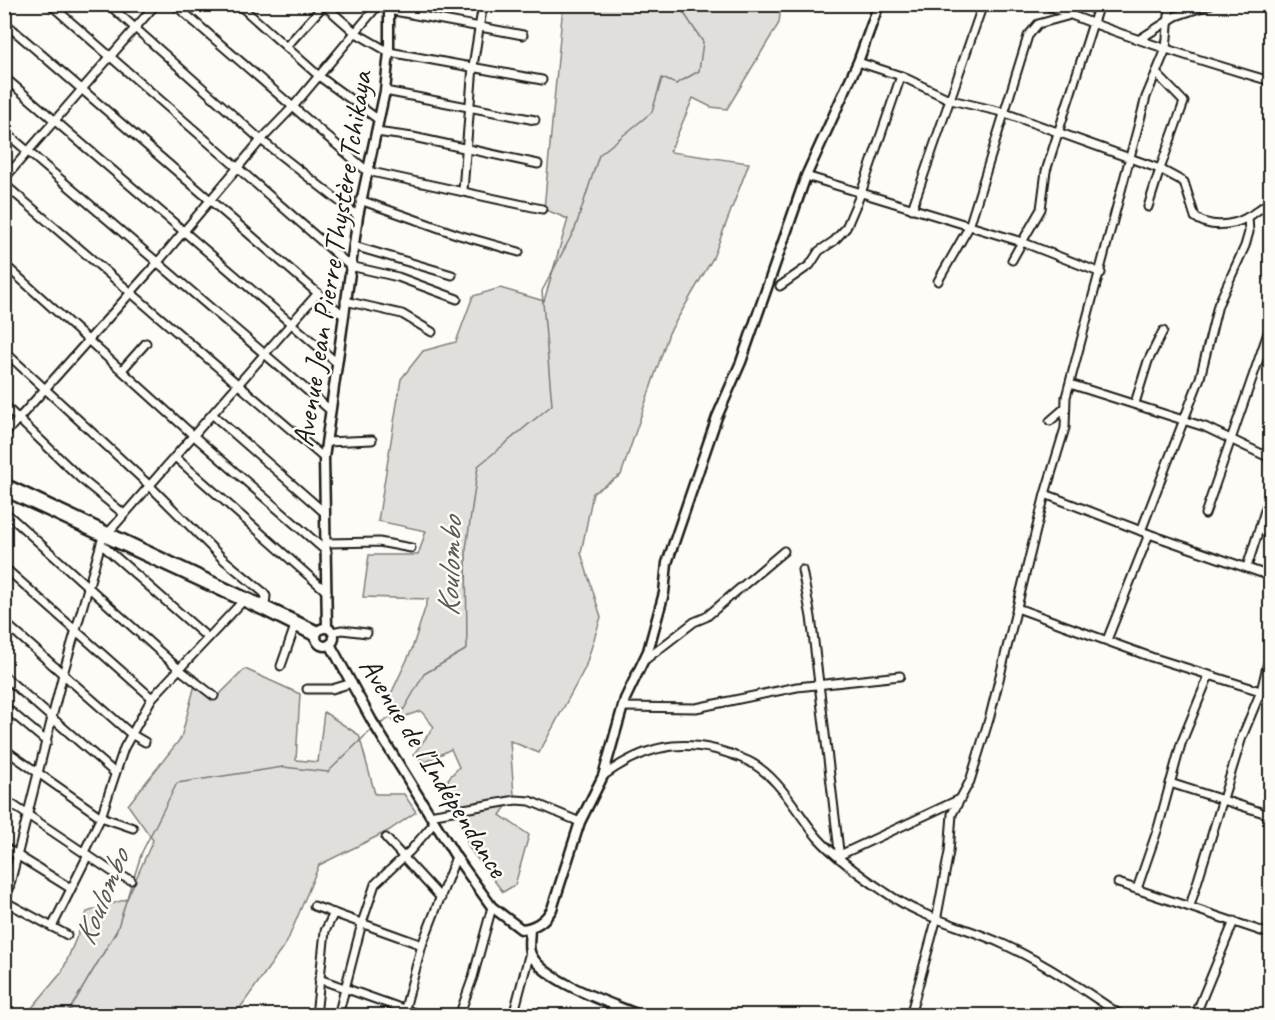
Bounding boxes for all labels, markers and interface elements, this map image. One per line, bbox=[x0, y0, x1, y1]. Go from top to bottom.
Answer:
street label: Avenue Jean Pierre Thystère Tchikaya bbox=[284, 67, 381, 449]
water label: Koulombo bbox=[427, 512, 472, 617]
street label: Avenue de l'Indépendance bbox=[351, 650, 518, 886]
water label: Koulombo bbox=[64, 839, 141, 951]

